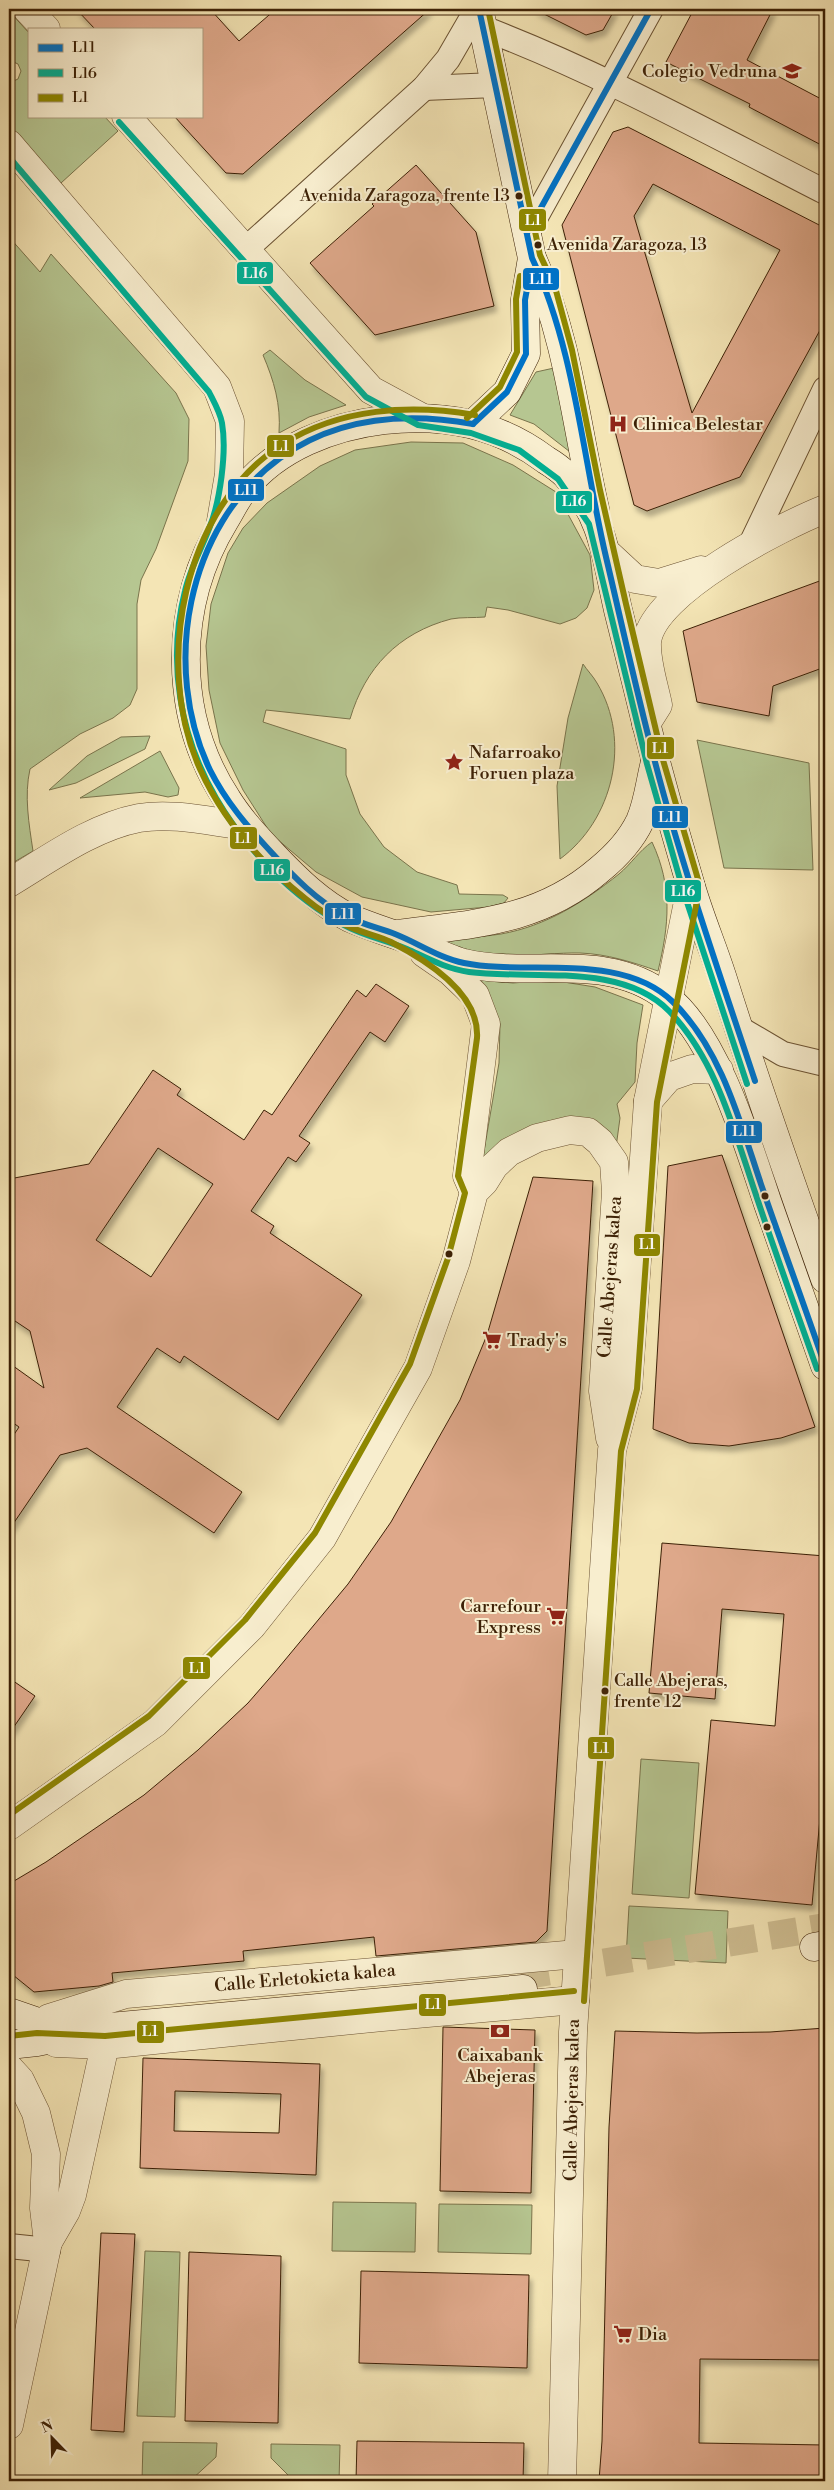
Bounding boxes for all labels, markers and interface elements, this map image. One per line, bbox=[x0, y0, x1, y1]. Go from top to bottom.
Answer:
legend bbox=[28, 28, 202, 118]
text: L11 bbox=[72, 38, 96, 57]
place label: Colegio Vedruna bbox=[642, 60, 778, 83]
school or university icon: Colegio Vedruna bbox=[781, 60, 803, 82]
text: L16 bbox=[72, 64, 97, 83]
text: L1 bbox=[72, 88, 89, 107]
place label: Avenida Zaragoza, frente 13 bbox=[299, 185, 510, 207]
marker: Avenida Zaragoza, frente 13 bbox=[514, 191, 524, 201]
line badge: L1 bbox=[518, 208, 547, 232]
text: L1 bbox=[525, 212, 541, 230]
place label: Avenida Zaragoza, 13 bbox=[546, 234, 707, 256]
marker: Avenida Zaragoza, 13 bbox=[533, 240, 543, 250]
line badge: L16 bbox=[236, 261, 274, 285]
text: L16 bbox=[243, 265, 267, 283]
line badge: L11 bbox=[522, 267, 560, 291]
text: L11 bbox=[529, 271, 553, 289]
hospital icon: Clinica Belestar bbox=[607, 413, 629, 435]
place label: Clinica Belestar bbox=[633, 413, 763, 436]
line badge: L1 bbox=[266, 434, 295, 458]
text: L1 bbox=[273, 438, 289, 456]
line badge: L11 bbox=[227, 478, 265, 502]
text: L11 bbox=[234, 482, 258, 500]
line badge: L16 bbox=[555, 490, 593, 514]
text: L16 bbox=[562, 493, 586, 511]
line badge: L1 bbox=[646, 736, 675, 760]
text: L1 bbox=[652, 740, 668, 758]
place label: Nafarroako Foruen plaza bbox=[469, 741, 575, 785]
place icon: Nafarroako Foruen plaza bbox=[443, 751, 465, 773]
line badge: L11 bbox=[651, 805, 689, 829]
text: L11 bbox=[658, 809, 682, 827]
line badge: L1 bbox=[229, 826, 258, 850]
text: L1 bbox=[235, 830, 251, 848]
line badge: L16 bbox=[253, 858, 291, 882]
text: L16 bbox=[260, 862, 284, 880]
line badge: L16 bbox=[664, 879, 702, 903]
text: L16 bbox=[671, 883, 695, 901]
line badge: L11 bbox=[324, 902, 362, 926]
text: L11 bbox=[331, 906, 355, 924]
line badge: L11 bbox=[725, 1120, 763, 1144]
text: L11 bbox=[732, 1123, 756, 1141]
unlabelled marker bbox=[760, 1191, 770, 1201]
street label: Calle Abejeras kalea bbox=[593, 1194, 627, 1359]
unlabelled marker bbox=[762, 1222, 772, 1232]
line badge: L1 bbox=[633, 1233, 661, 1257]
text: L1 bbox=[639, 1236, 655, 1254]
unlabelled marker bbox=[444, 1249, 454, 1259]
supermarket icon: Trady's bbox=[481, 1329, 503, 1351]
place label: Trady's bbox=[507, 1329, 567, 1352]
place label: Carrefour Express bbox=[460, 1595, 541, 1639]
supermarket icon: Carrefour Express bbox=[545, 1605, 567, 1627]
line badge: L1 bbox=[182, 1656, 211, 1680]
text: L1 bbox=[189, 1660, 205, 1678]
place label: Calle Abejeras, frente 12 bbox=[614, 1670, 728, 1713]
marker: Calle Abejeras, frente 12 bbox=[600, 1686, 610, 1696]
line badge: L1 bbox=[587, 1736, 615, 1760]
text: L1 bbox=[593, 1740, 609, 1758]
street label: Calle Erletokieta kalea bbox=[213, 1959, 398, 1997]
line badge: L1 bbox=[418, 1993, 447, 2017]
text: L1 bbox=[425, 1996, 441, 2014]
street label: Calle Abejeras kalea bbox=[559, 2018, 585, 2181]
line badge: L1 bbox=[136, 2020, 165, 2044]
bank icon: Caixabank Abejeras bbox=[489, 2020, 511, 2042]
text: L1 bbox=[142, 2023, 158, 2041]
place label: Caixabank Abejeras bbox=[457, 2044, 544, 2088]
supermarket icon: Dia bbox=[612, 2323, 634, 2345]
place label: Dia bbox=[638, 2323, 668, 2346]
north arrow bbox=[28, 2412, 78, 2462]
text: N bbox=[39, 2417, 56, 2437]

